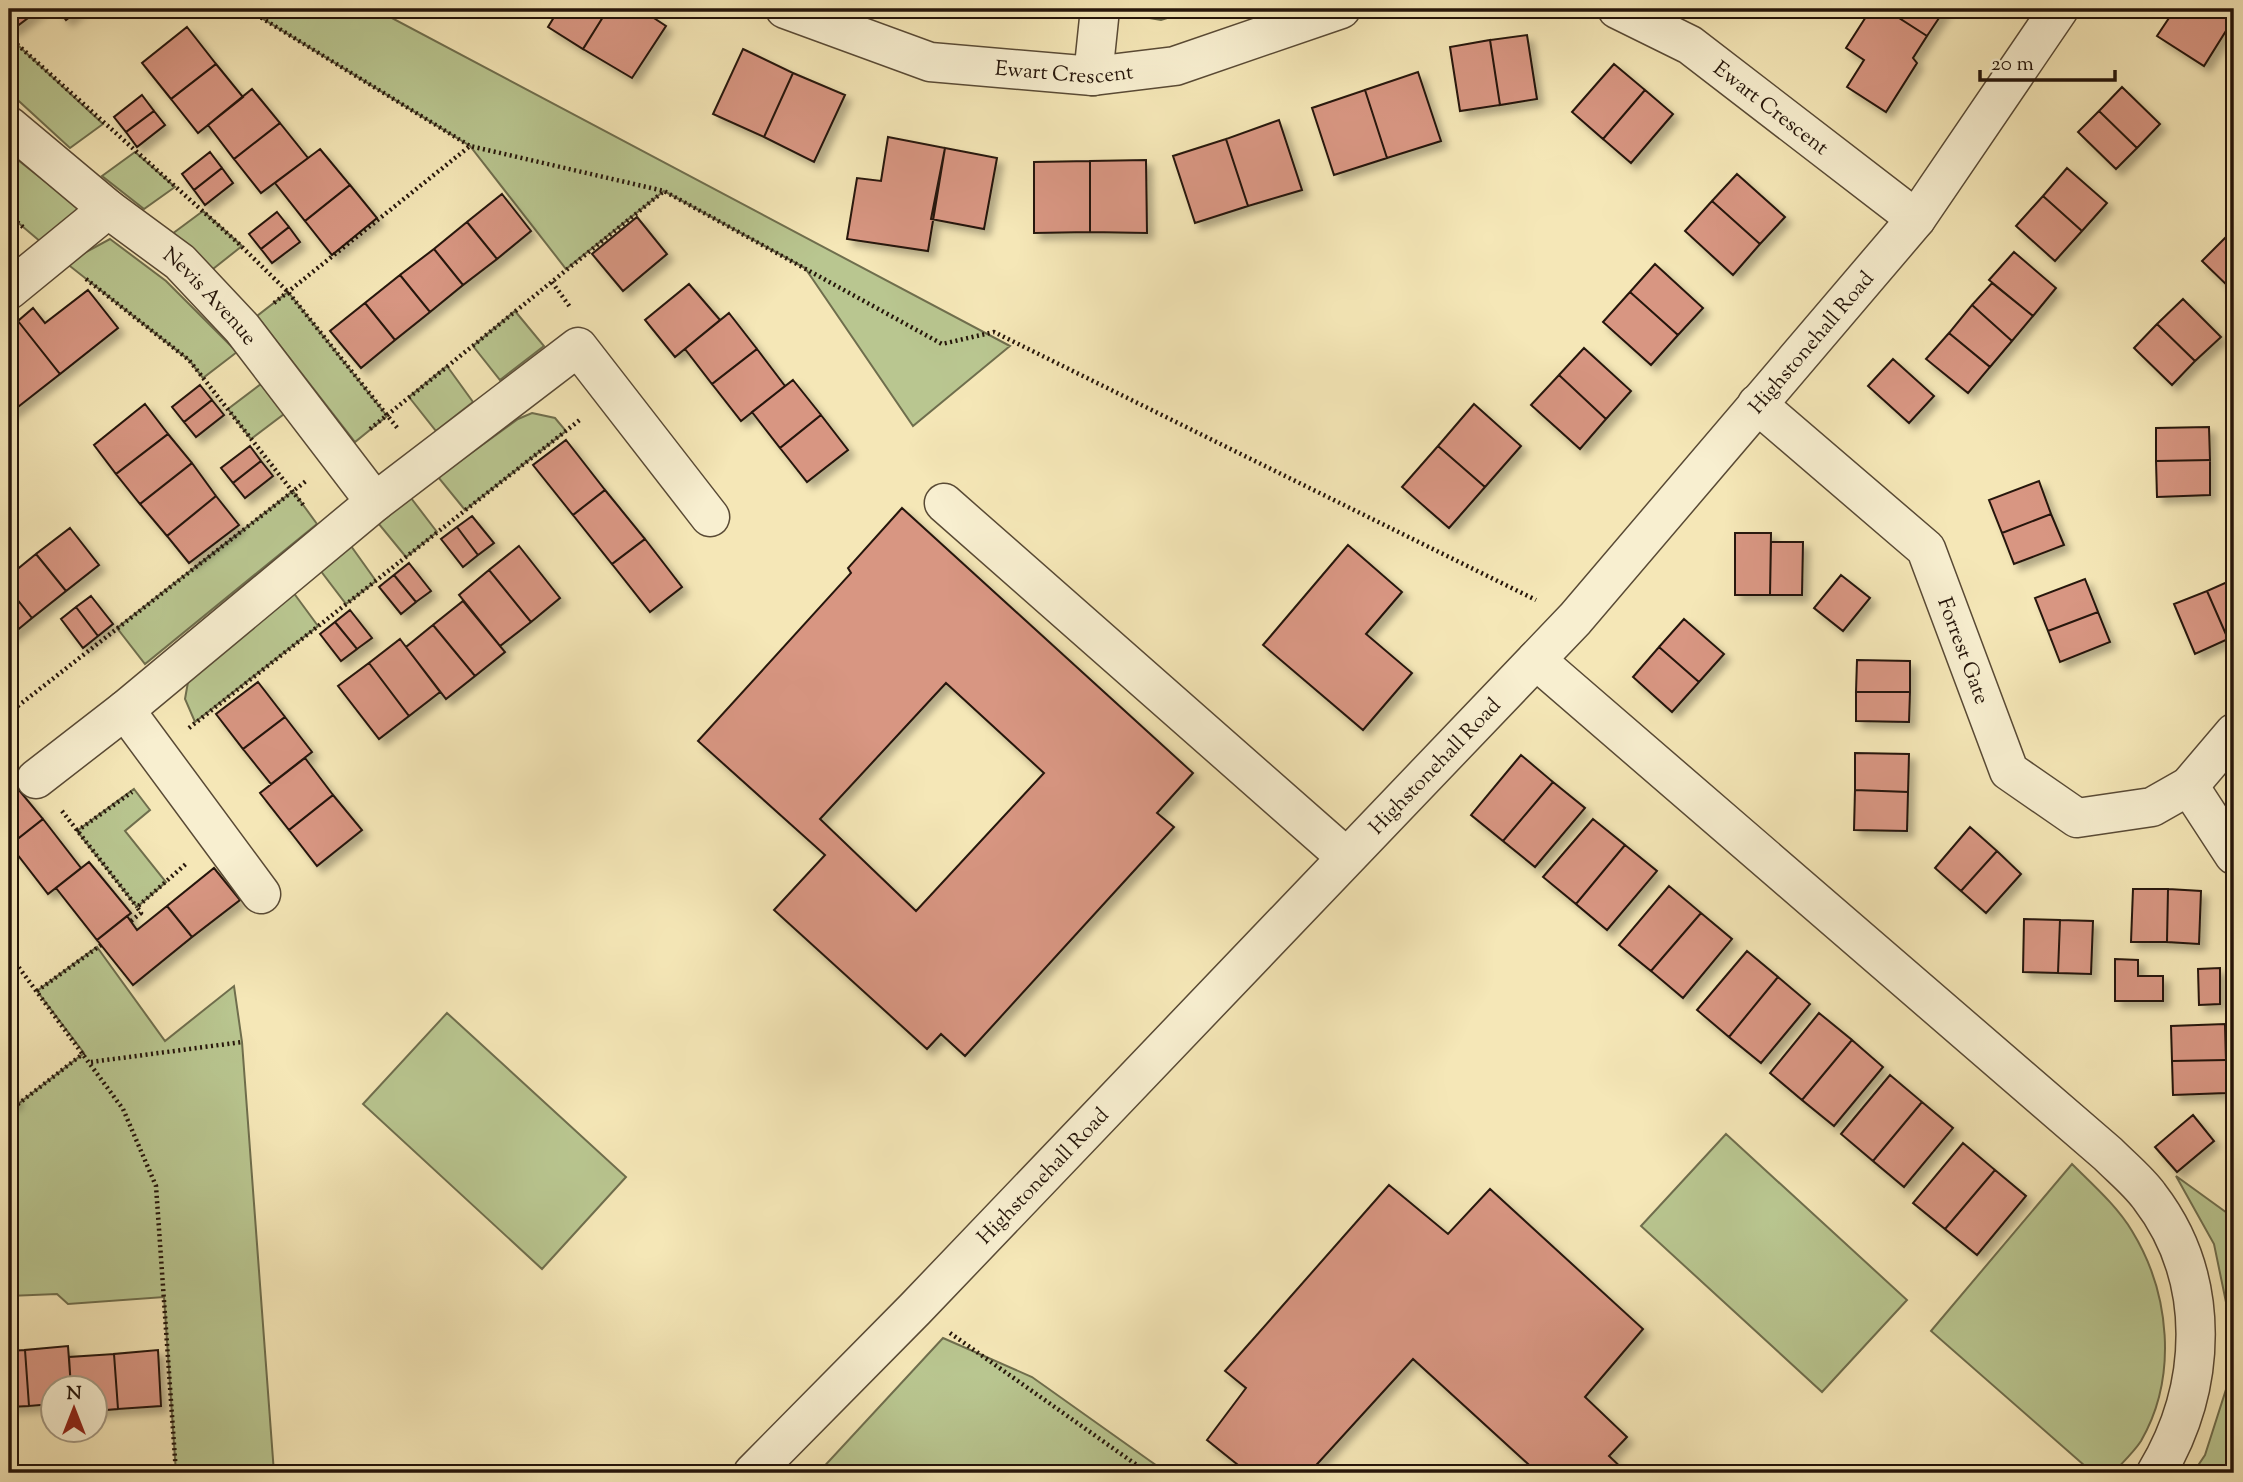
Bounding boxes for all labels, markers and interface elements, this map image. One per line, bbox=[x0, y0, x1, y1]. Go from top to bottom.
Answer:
scale bar bbox=[1980, 38, 2115, 82]
text: 20 m bbox=[1991, 50, 2034, 80]
street label: Ewart Crescent bbox=[994, 55, 1135, 93]
street label: Ewart Crescent bbox=[1706, 55, 1834, 163]
street label: Nevis Avenue bbox=[156, 241, 263, 352]
street label: Highstonehall Road bbox=[1743, 265, 1882, 422]
street label: Forrest Gate bbox=[1928, 593, 1996, 709]
street label: Highstonehall Road bbox=[1363, 692, 1509, 843]
street label: Highstonehall Road bbox=[971, 1102, 1117, 1252]
north arrow bbox=[38, 1374, 108, 1444]
text: N bbox=[66, 1381, 82, 1408]

